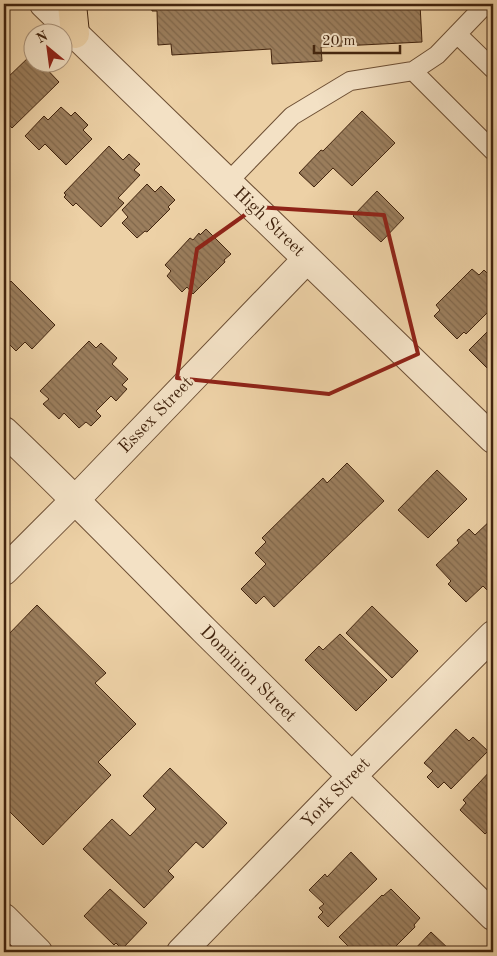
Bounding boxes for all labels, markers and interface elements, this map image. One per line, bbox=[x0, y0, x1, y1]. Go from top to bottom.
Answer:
north arrow bbox=[22, 22, 72, 72]
scale bar bbox=[314, 22, 401, 54]
text: N bbox=[34, 29, 51, 46]
text: 20 m bbox=[322, 34, 356, 49]
street label: High Street bbox=[230, 184, 308, 260]
street label: Essex Street bbox=[115, 373, 197, 457]
street label: Dominion Street bbox=[196, 622, 300, 726]
street label: York Street bbox=[298, 754, 374, 832]

